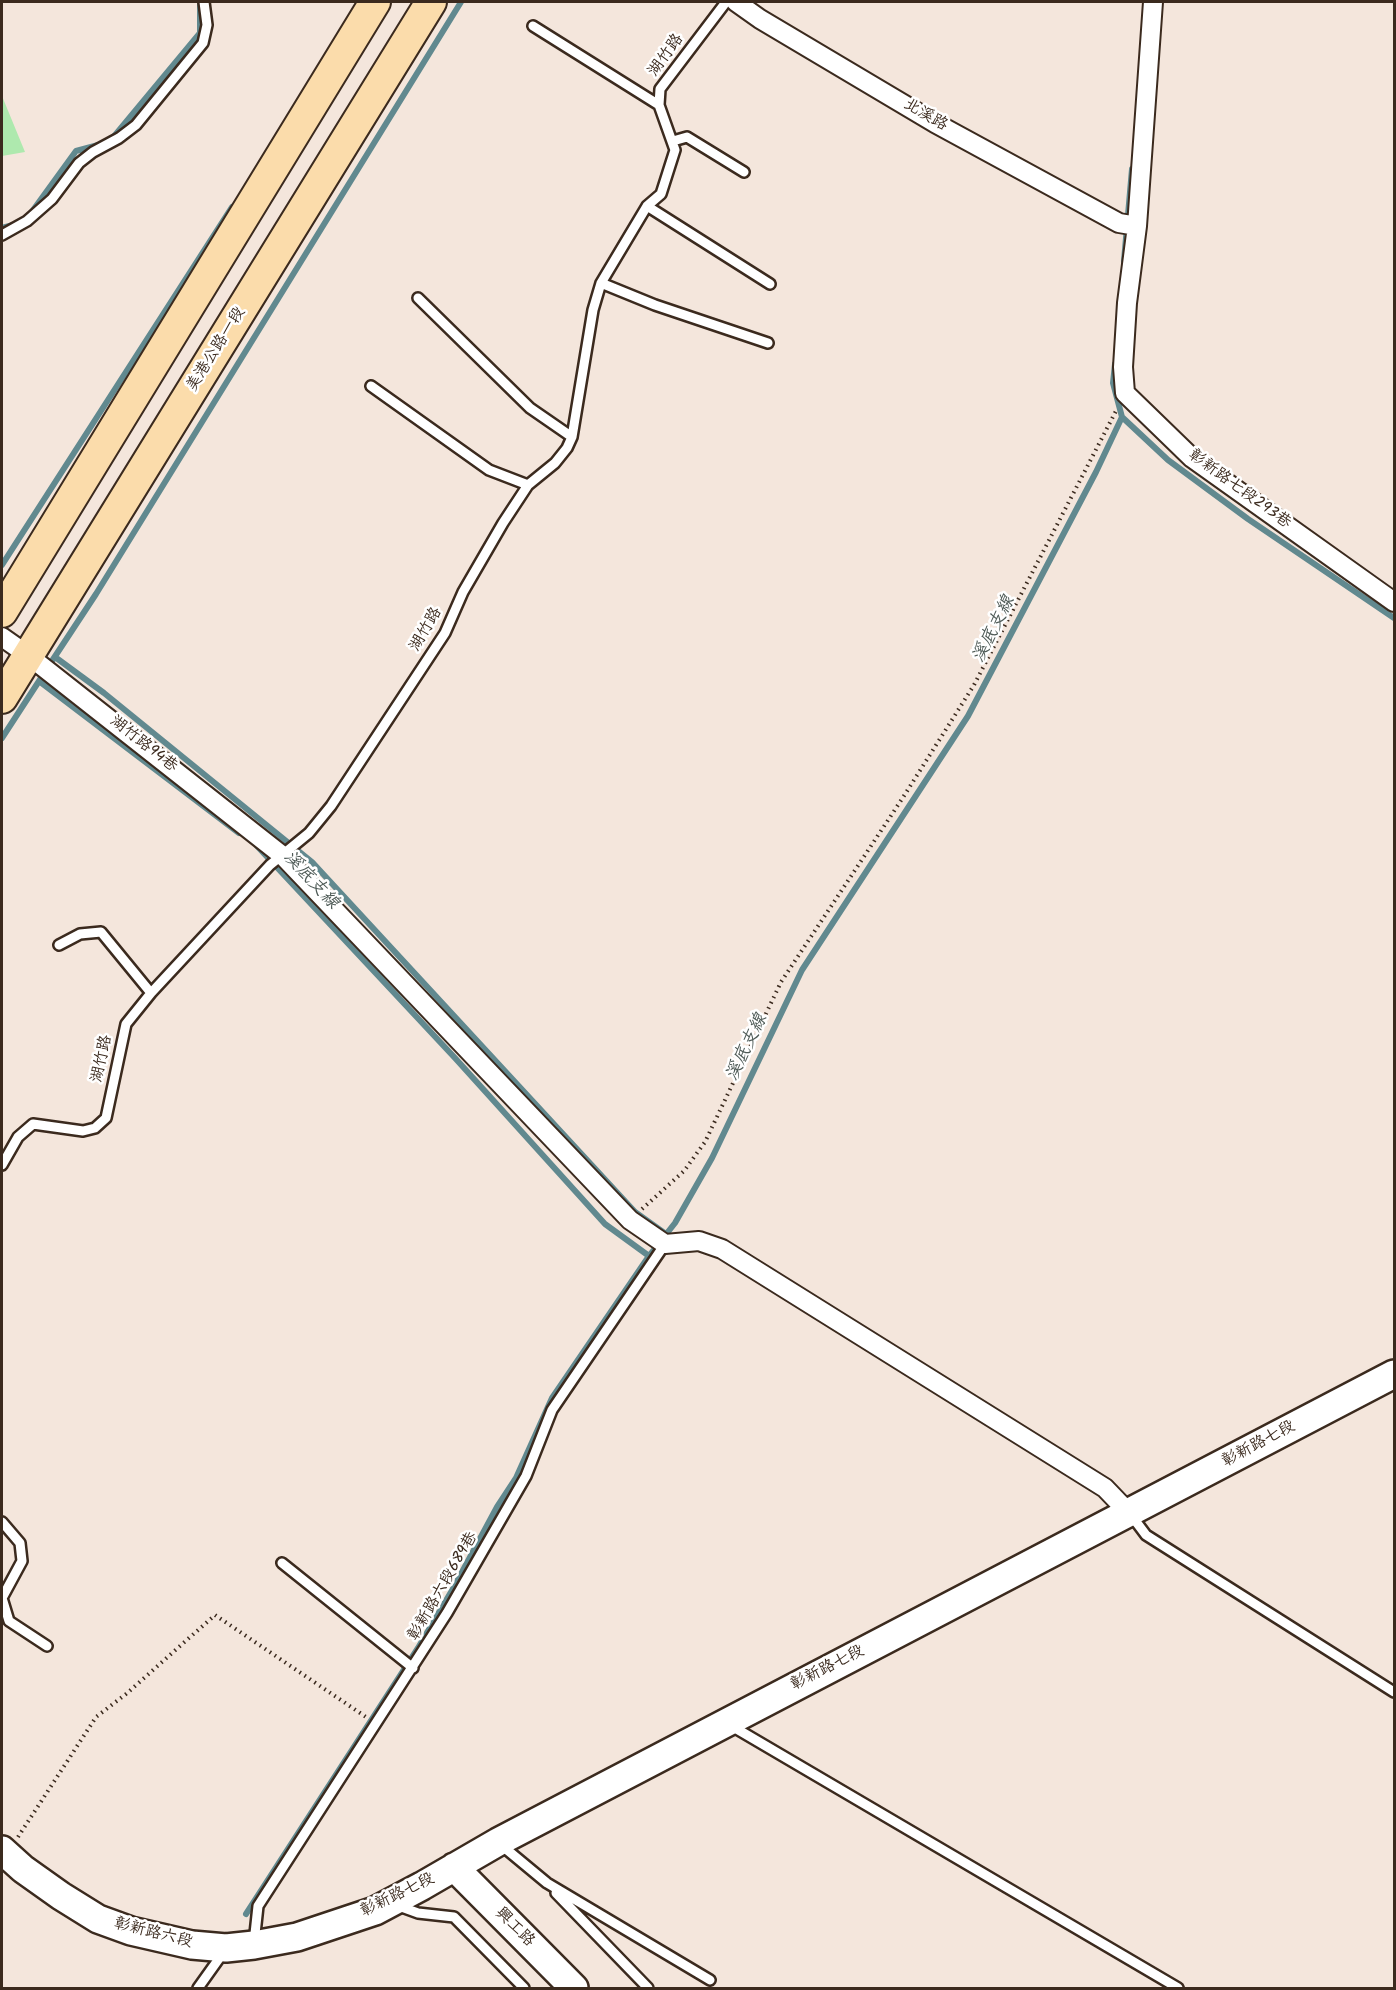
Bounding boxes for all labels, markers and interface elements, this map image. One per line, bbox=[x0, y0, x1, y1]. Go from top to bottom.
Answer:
street label: 湖竹路 bbox=[645, 31, 689, 81]
street label: 北溪路 bbox=[899, 96, 951, 136]
street label: 美港公路一段 bbox=[183, 304, 251, 396]
street label: 彰新路七段293巷 bbox=[1184, 446, 1294, 534]
water label: 溪底支線 bbox=[969, 593, 1021, 667]
street label: 湖竹路 bbox=[407, 604, 447, 656]
street label: 湖竹路94巷 bbox=[105, 713, 181, 777]
water label: 溪底支線 bbox=[278, 847, 342, 915]
water label: 溪底支線 bbox=[723, 1011, 773, 1085]
street label: 湖竹路 bbox=[89, 1034, 117, 1084]
street label: 彰新路七段 bbox=[1219, 1418, 1299, 1472]
street label: 彰新路六段689巷 bbox=[405, 1529, 483, 1645]
street label: 彰新路七段 bbox=[788, 1642, 868, 1696]
street label: 彰新路七段 bbox=[358, 1870, 438, 1922]
street label: 興工路 bbox=[490, 1904, 538, 1952]
street label: 彰新路六段 bbox=[112, 1915, 194, 1953]

